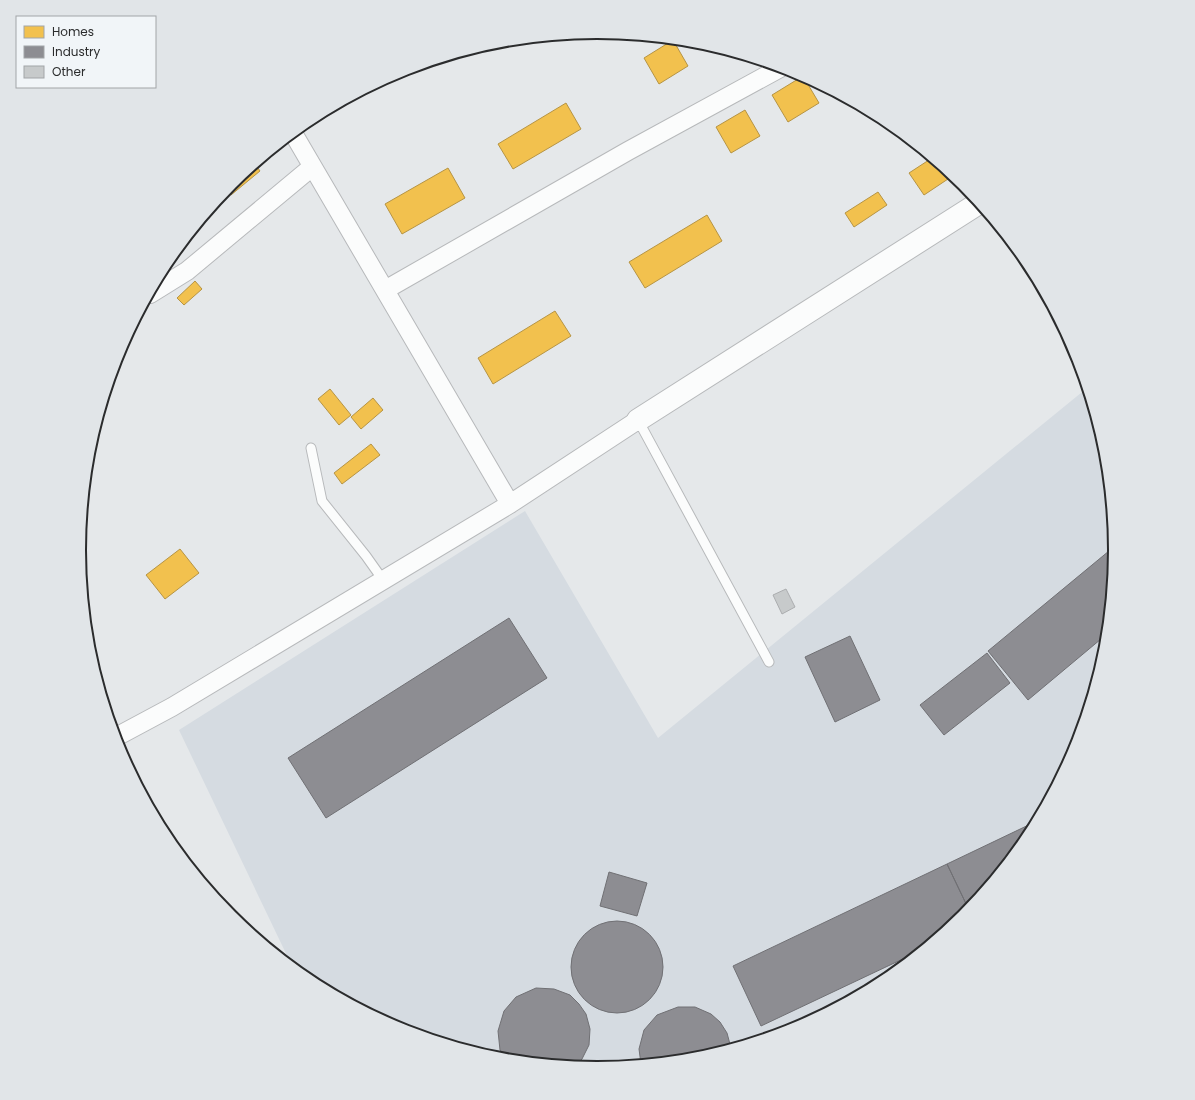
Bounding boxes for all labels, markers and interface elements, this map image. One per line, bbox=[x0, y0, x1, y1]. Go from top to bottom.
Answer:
legend bbox=[16, 16, 156, 88]
text: Homes bbox=[52, 23, 94, 40]
text: Industry bbox=[52, 43, 101, 60]
text: Other bbox=[52, 63, 86, 80]

